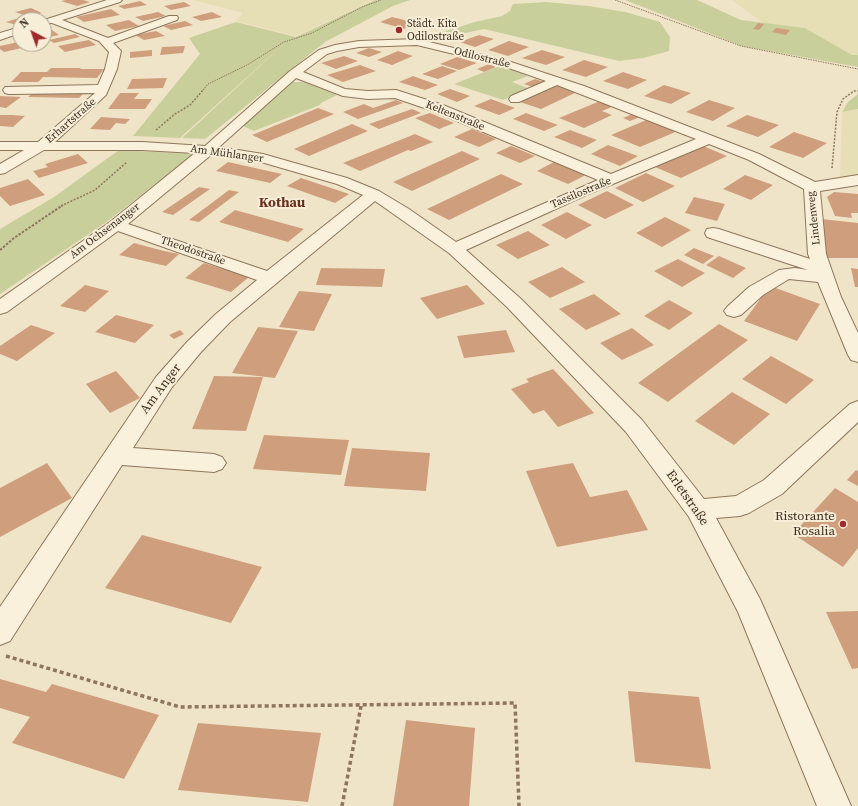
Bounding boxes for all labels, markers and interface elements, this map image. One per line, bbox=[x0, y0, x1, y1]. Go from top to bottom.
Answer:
north arrow bbox=[12, 12, 52, 52]
text: N bbox=[17, 15, 32, 32]
place label: Städt. Kita Odilostraße bbox=[407, 17, 464, 43]
marker: Städt. Kita Odilostraße bbox=[394, 25, 404, 35]
street label: Odilostraße bbox=[453, 45, 511, 71]
street label: Erhartstraße bbox=[43, 96, 99, 146]
street label: Keltenstraße bbox=[424, 98, 486, 134]
street label: Am Mühlanger bbox=[190, 142, 264, 166]
street label: Tassilostraße bbox=[549, 174, 613, 212]
street label: Lindenweg bbox=[805, 190, 823, 246]
district label: Kothau bbox=[259, 195, 305, 211]
street label: Am Ochsenanger bbox=[67, 200, 143, 262]
street label: Theodostraße bbox=[159, 234, 227, 268]
street label: Am Anger bbox=[137, 361, 185, 417]
street label: Erletstraße bbox=[662, 467, 712, 529]
place label: Ristorante Rosalia bbox=[775, 509, 835, 540]
marker: Ristorante Rosalia bbox=[838, 519, 848, 529]

